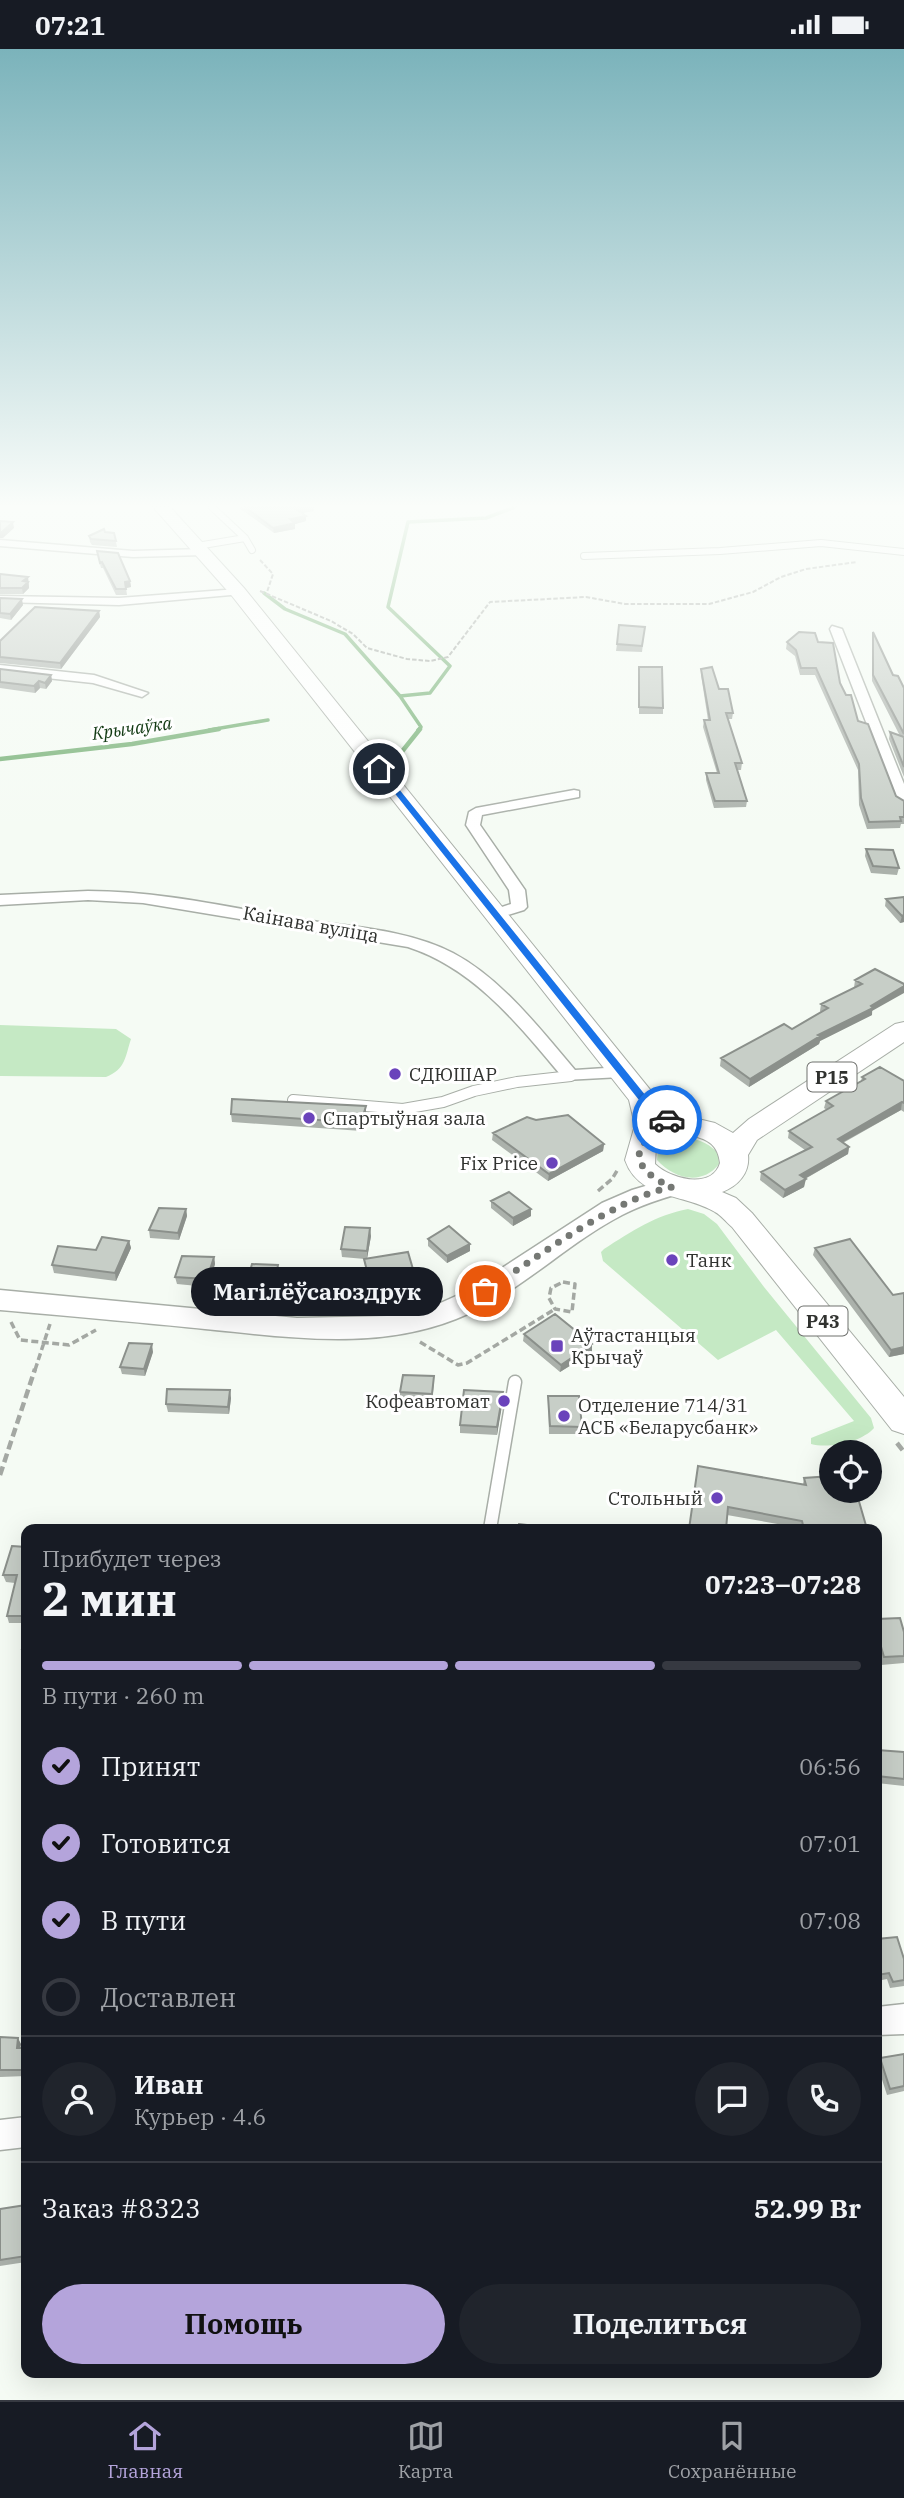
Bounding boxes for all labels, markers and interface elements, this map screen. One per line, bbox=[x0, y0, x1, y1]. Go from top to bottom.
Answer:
text: 07:21 bbox=[35, 8, 105, 42]
water label: Крычаўка bbox=[90, 711, 174, 745]
pin bbox=[349, 739, 409, 799]
icon: home bbox=[360, 750, 398, 788]
street label: Каінава вуліца bbox=[241, 900, 381, 948]
place label: СДЮШАР bbox=[409, 1062, 497, 1086]
road number: Р15 bbox=[808, 1063, 856, 1091]
marker: СДЮШАР bbox=[387, 1066, 403, 1082]
courier bbox=[632, 1085, 702, 1155]
icon: car bbox=[648, 1101, 686, 1139]
place label: Спартыўная зала bbox=[323, 1106, 486, 1130]
marker: Спартыўная зала bbox=[301, 1110, 317, 1126]
place label: Fix Price bbox=[460, 1151, 538, 1175]
marker: Fix Price bbox=[544, 1155, 560, 1171]
place label: Танк bbox=[686, 1248, 732, 1272]
marker: Танк bbox=[664, 1252, 680, 1268]
pin bbox=[455, 1261, 515, 1321]
callout: Магілёўсаюздрук bbox=[191, 1267, 443, 1315]
icon: bag bbox=[466, 1272, 504, 1310]
text: Магілёўсаюздрук bbox=[213, 1276, 421, 1306]
road number: Р43 bbox=[798, 1307, 848, 1336]
place label: Аўтастанцыя Крычаў bbox=[571, 1323, 696, 1369]
marker: Аўтастанцыя Крычаў bbox=[549, 1338, 565, 1354]
place label: Кофеавтомат bbox=[365, 1389, 490, 1413]
marker: Кофеавтомат bbox=[496, 1393, 512, 1409]
place label: Отделение 714/31 АСБ «Беларусбанк» bbox=[578, 1393, 758, 1439]
marker: Отделение 714/31 АСБ «Беларусбанк» bbox=[556, 1408, 572, 1424]
map controls bbox=[819, 1440, 882, 1503]
button: locate bbox=[819, 1440, 882, 1503]
place label: Стольный bbox=[608, 1486, 703, 1510]
marker: Стольный bbox=[709, 1490, 725, 1506]
text: Прибудет через bbox=[42, 1543, 222, 1573]
text: 07:23–07:28 bbox=[705, 1567, 861, 1601]
text: 2 мин bbox=[42, 1569, 177, 1629]
text: В пути · 260 m bbox=[42, 1680, 204, 1710]
icon: check bbox=[42, 1747, 80, 1785]
text: Принят bbox=[101, 1749, 200, 1783]
text: 06:56 bbox=[799, 1751, 861, 1781]
icon: check bbox=[42, 1824, 80, 1862]
text: Готовится bbox=[101, 1826, 231, 1860]
text: 07:01 bbox=[799, 1828, 861, 1858]
icon: check bbox=[42, 1901, 80, 1939]
text: В пути bbox=[101, 1903, 186, 1937]
text: 07:08 bbox=[799, 1905, 861, 1935]
text: Доставлен bbox=[101, 1980, 236, 2014]
button: person bbox=[42, 2062, 116, 2136]
button: chat bbox=[695, 2062, 769, 2136]
button: phone bbox=[787, 2062, 861, 2136]
text: Иван bbox=[134, 2067, 203, 2101]
text: Курьер · 4.6 bbox=[134, 2101, 266, 2131]
text: Заказ #8323 bbox=[42, 2191, 201, 2225]
text: 52.99 Br bbox=[754, 2191, 861, 2225]
button: Помощь bbox=[42, 2284, 445, 2364]
button: Поделиться bbox=[459, 2284, 861, 2364]
tab: Главная bbox=[107, 2417, 183, 2483]
tab: Карта bbox=[398, 2417, 453, 2483]
tab: Сохранённые bbox=[668, 2417, 797, 2483]

